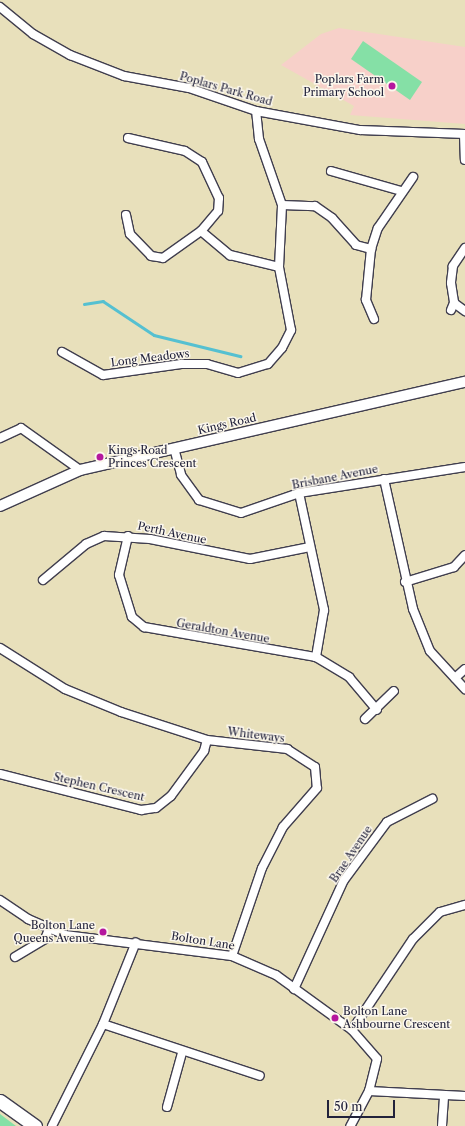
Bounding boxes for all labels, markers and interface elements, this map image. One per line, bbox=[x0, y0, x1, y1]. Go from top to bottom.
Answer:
street label: Poplars Park Road bbox=[178, 69, 274, 109]
place label: Poplars Farm Primary School bbox=[303, 73, 384, 99]
marker: Poplars Farm Primary School bbox=[387, 81, 397, 91]
street label: Long Meadows bbox=[110, 347, 190, 369]
street label: Kings Road bbox=[197, 411, 257, 437]
place label: Kings Road Princes Crescent bbox=[108, 444, 196, 470]
marker: Kings Road Princes Crescent bbox=[95, 452, 105, 462]
street label: Brisbane Avenue bbox=[291, 462, 379, 492]
street label: Perth Avenue bbox=[136, 519, 208, 547]
street label: Geraldton Avenue bbox=[175, 616, 271, 646]
street label: Whiteways bbox=[227, 725, 285, 745]
street label: Stephen Crescent bbox=[52, 770, 146, 804]
street label: Brae Avenue bbox=[327, 823, 375, 885]
place label: Bolton Lane Queens Avenue bbox=[13, 919, 95, 945]
marker: Bolton Lane Queens Avenue bbox=[98, 927, 108, 937]
street label: Bolton Lane bbox=[170, 929, 236, 953]
place label: Bolton Lane Ashbourne Crescent bbox=[343, 1005, 450, 1031]
marker: Bolton Lane Ashbourne Crescent bbox=[330, 1013, 340, 1023]
scale bar bbox=[329, 1092, 397, 1118]
text: 50 m bbox=[334, 1099, 363, 1114]

